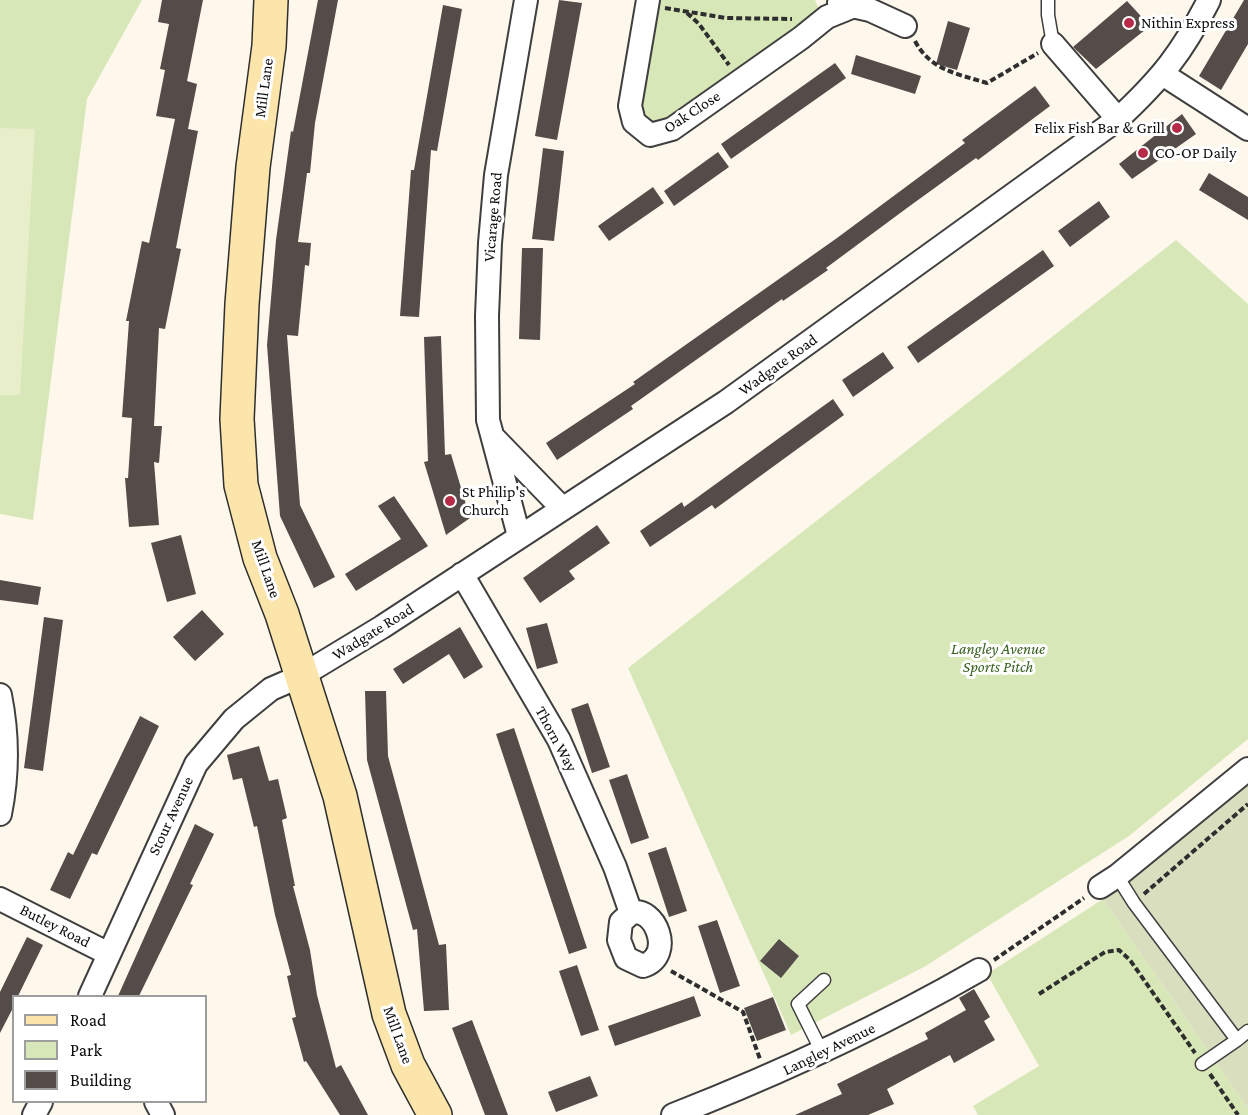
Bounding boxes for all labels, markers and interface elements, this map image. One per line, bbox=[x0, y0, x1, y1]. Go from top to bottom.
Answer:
place label: Nithin Express bbox=[1141, 13, 1235, 33]
marker: Nithin Express bbox=[1122, 16, 1136, 30]
street label: Mill Lane bbox=[250, 57, 278, 119]
street label: Oak Close bbox=[660, 87, 724, 137]
place label: Felix Fish Bar & Grill bbox=[1034, 118, 1165, 138]
marker: Felix Fish Bar & Grill bbox=[1170, 121, 1184, 135]
place label: CO-OP Daily bbox=[1155, 143, 1237, 163]
marker: CO-OP Daily bbox=[1136, 146, 1150, 160]
street label: Vicarage Road bbox=[480, 171, 506, 263]
street label: Wadgate Road bbox=[735, 330, 821, 400]
place label: St Philip's Church bbox=[462, 482, 525, 520]
marker: St Philip's Church bbox=[443, 494, 457, 508]
street label: Mill Lane bbox=[247, 538, 285, 600]
street label: Wadgate Road bbox=[329, 599, 417, 665]
park label: Langley Avenue Sports Pitch bbox=[951, 639, 1045, 677]
street label: Thorn Way bbox=[531, 703, 581, 775]
street label: Stour Avenue bbox=[144, 773, 198, 859]
street label: Butley Road bbox=[17, 900, 93, 952]
legend bbox=[12, 995, 207, 1103]
street label: Mill Lane bbox=[379, 1004, 417, 1066]
text: Road bbox=[70, 1010, 107, 1030]
street label: Langley Avenue bbox=[780, 1018, 878, 1080]
text: Park bbox=[70, 1040, 102, 1060]
text: Building bbox=[70, 1070, 131, 1090]

